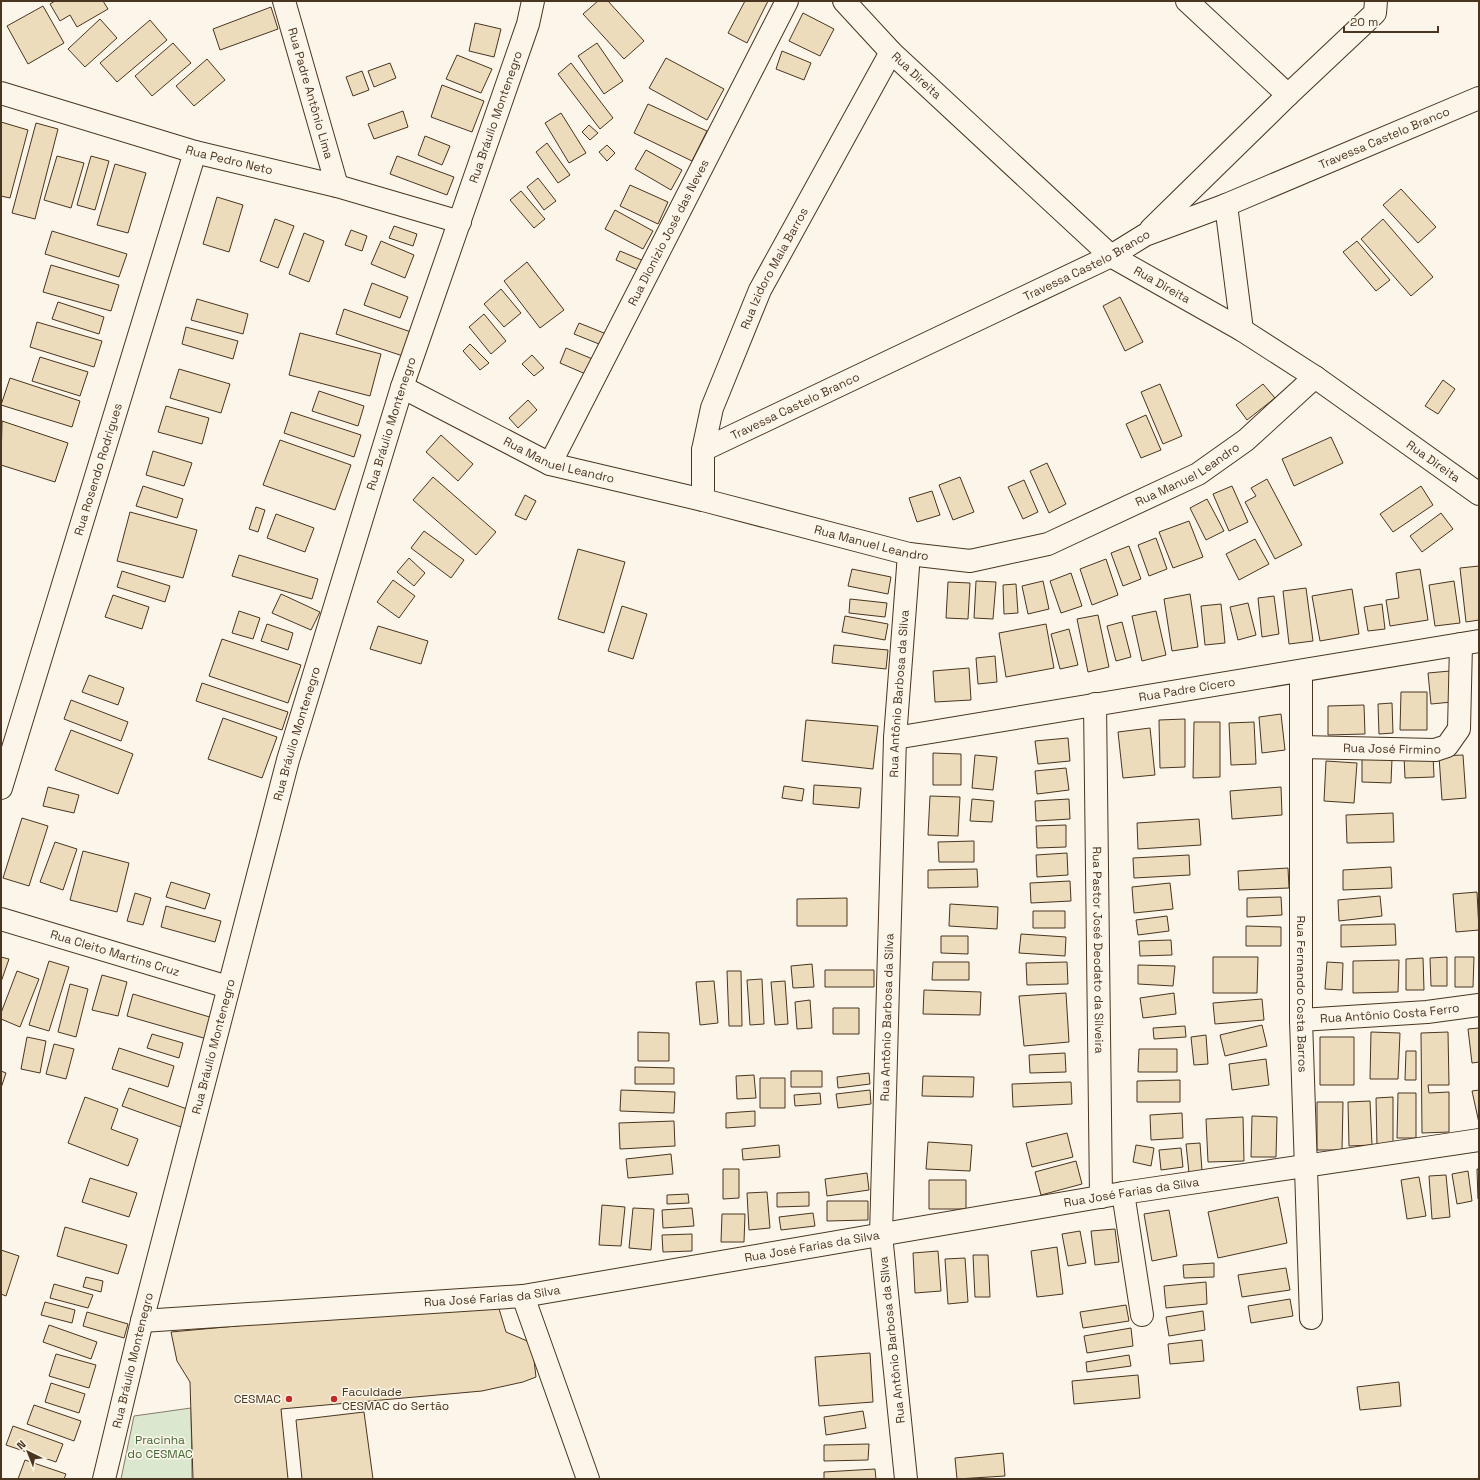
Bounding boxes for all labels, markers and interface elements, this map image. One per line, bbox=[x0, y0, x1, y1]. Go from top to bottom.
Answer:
scale bar bbox=[1344, 8, 1438, 34]
text: 20 m bbox=[1350, 14, 1378, 30]
street label: Rua Padre Antônio Lima bbox=[284, 26, 337, 161]
street label: Rua Direita bbox=[888, 48, 945, 103]
street label: Rua Bráulio Montenegro bbox=[465, 49, 526, 185]
street label: Travessa Castelo Branco bbox=[1316, 103, 1452, 173]
street label: Rua Pedro Neto bbox=[184, 142, 275, 178]
street label: Rua Dionizio José das Neves bbox=[624, 157, 713, 309]
street label: Rua Izidoro Maia Barros bbox=[737, 205, 812, 332]
street label: Travessa Castelo Branco bbox=[1021, 226, 1152, 305]
street label: Rua Direita bbox=[1131, 262, 1193, 307]
street label: Rua Bráulio Montenegro bbox=[363, 355, 420, 492]
street label: Travessa Castelo Branco bbox=[728, 369, 862, 444]
street label: Rua Rosendo Rodrigues bbox=[70, 401, 126, 538]
street label: Rua Manuel Leandro bbox=[501, 433, 616, 487]
street label: Rua Direita bbox=[1403, 437, 1464, 486]
street label: Rua Manuel Leandro bbox=[1133, 439, 1243, 510]
street label: Rua Manuel Leandro bbox=[813, 521, 930, 564]
street label: Rua Antônio Barbosa da Silva bbox=[886, 609, 913, 778]
street label: Rua Bráulio Montenegro bbox=[270, 665, 324, 802]
street label: Rua Padre Cícero bbox=[1137, 674, 1237, 705]
street label: Rua José Firmino bbox=[1343, 740, 1443, 758]
street label: Rua Pastor José Deodato da Silveira bbox=[1089, 846, 1107, 1054]
street label: Rua Fernando Costa Barros bbox=[1293, 915, 1311, 1073]
street label: Rua Cleito Martins Cruz bbox=[48, 926, 182, 980]
street label: Rua Antônio Barbosa da Silva bbox=[877, 933, 897, 1102]
street label: Rua Bráulio Montenegro bbox=[188, 977, 239, 1116]
street label: Rua Antônio Costa Ferro bbox=[1320, 1000, 1460, 1027]
street label: Rua José Farias da Silva bbox=[1062, 1174, 1200, 1211]
street label: Rua José Farias da Silva bbox=[743, 1227, 881, 1266]
street label: Rua Antônio Barbosa da Silva bbox=[875, 1256, 909, 1424]
street label: Rua José Farias da Silva bbox=[423, 1282, 562, 1310]
street label: Rua Bráulio Montenegro bbox=[108, 1291, 157, 1430]
place label: Faculdade CESMAC do Sertão bbox=[342, 1384, 449, 1414]
place label: CESMAC bbox=[234, 1391, 281, 1407]
marker: CESMAC bbox=[284, 1394, 294, 1404]
marker: Faculdade CESMAC do Sertão bbox=[329, 1394, 339, 1404]
north arrow bbox=[8, 1432, 48, 1472]
park label: Pracinha do CESMAC bbox=[127, 1432, 193, 1462]
text: N bbox=[14, 1437, 29, 1452]

